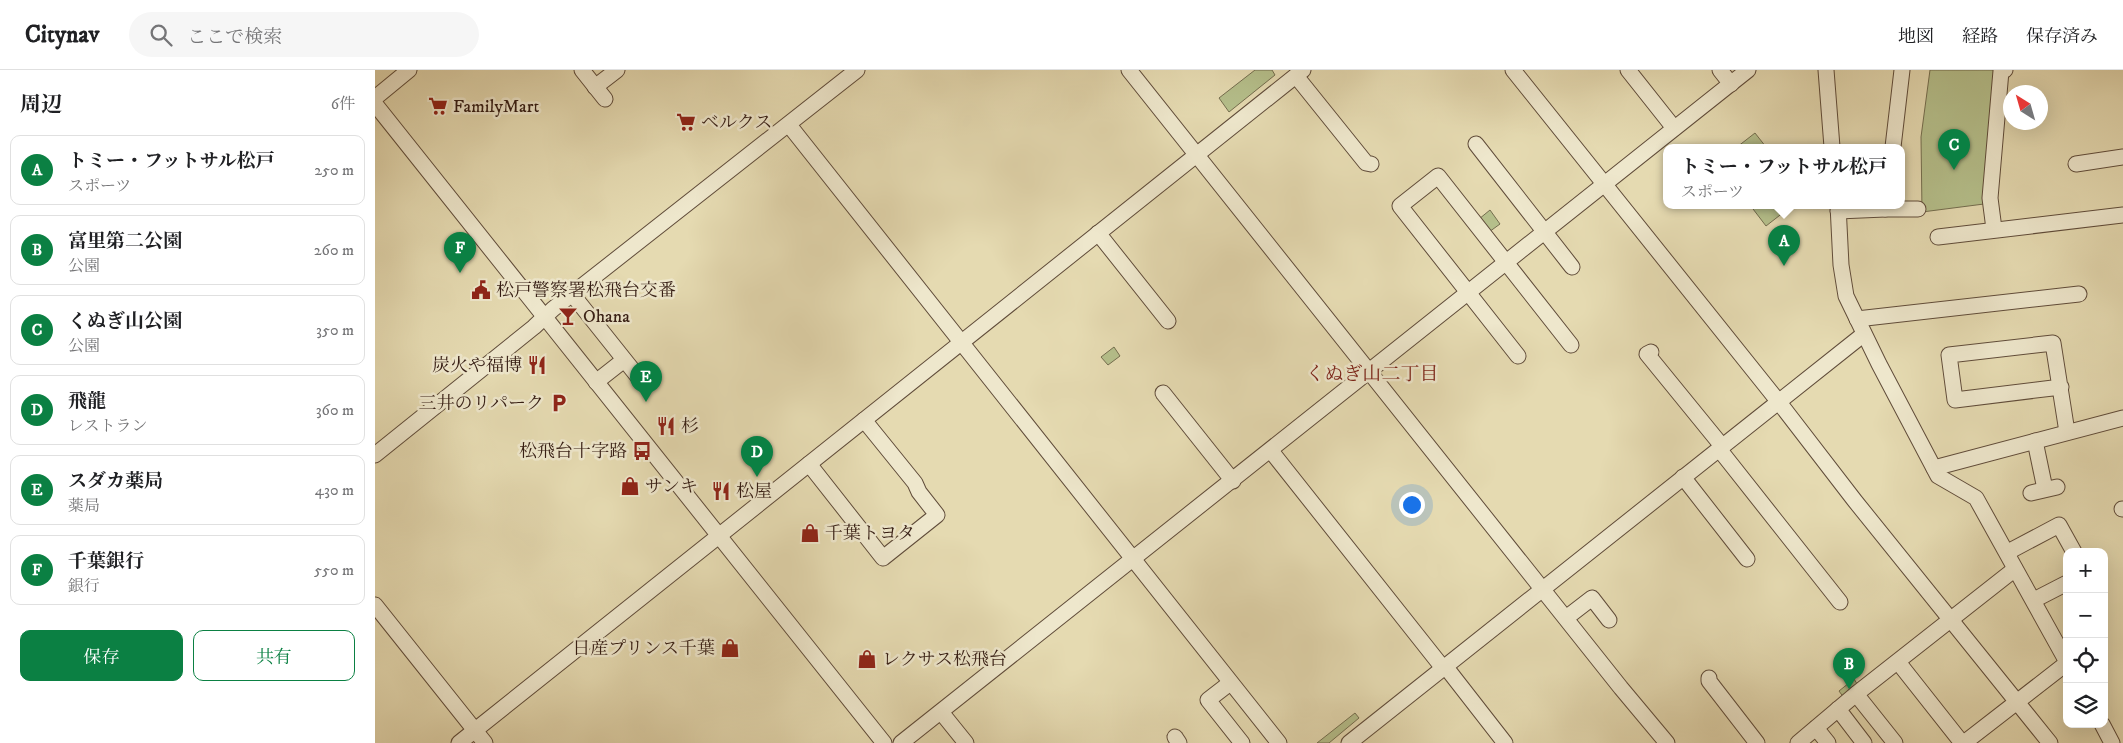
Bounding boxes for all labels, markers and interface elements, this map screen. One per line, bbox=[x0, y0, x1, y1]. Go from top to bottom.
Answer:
search box bbox=[129, 12, 479, 57]
text: Citynav bbox=[25, 20, 99, 50]
icon: search bbox=[147, 21, 175, 49]
text: ここで検索 bbox=[187, 26, 282, 49]
text: 地図 bbox=[1898, 26, 1934, 48]
text: 経路 bbox=[1962, 26, 1998, 48]
text: 保存済み bbox=[2026, 26, 2098, 48]
north arrow bbox=[2003, 85, 2048, 130]
text: 周辺 bbox=[20, 92, 62, 118]
text: 6件 bbox=[331, 94, 355, 114]
supermarket icon: FamilyMart bbox=[427, 95, 449, 117]
place label: FamilyMart bbox=[453, 96, 539, 118]
supermarket icon: ベルクス bbox=[675, 111, 697, 133]
place label: ベルクス bbox=[701, 112, 772, 134]
pin: C bbox=[1938, 129, 1970, 170]
popup bbox=[1663, 144, 1905, 209]
text: トミー・フットサル松戸 bbox=[68, 150, 275, 173]
text: トミー・フットサル松戸 bbox=[1681, 156, 1887, 179]
text: A bbox=[32, 160, 42, 180]
text: 250 m bbox=[314, 160, 354, 180]
text: スポーツ bbox=[68, 176, 131, 196]
text: スポーツ bbox=[1681, 182, 1744, 202]
pin: A bbox=[1768, 225, 1800, 266]
text: 富里第二公園 bbox=[68, 230, 182, 253]
pin: F bbox=[444, 232, 476, 273]
text: B bbox=[32, 240, 42, 260]
text: 260 m bbox=[314, 240, 354, 260]
text: 公園 bbox=[68, 256, 100, 276]
public building icon: 松戸警察署松飛台交番 bbox=[470, 279, 492, 301]
place label: 松戸警察署松飛台交番 bbox=[496, 280, 676, 302]
bar icon: Ohana bbox=[557, 305, 579, 327]
place label: Ohana bbox=[583, 306, 630, 328]
text: くぬぎ山公園 bbox=[68, 310, 182, 333]
text: C bbox=[32, 320, 42, 340]
text: 350 m bbox=[316, 320, 354, 340]
text: 公園 bbox=[68, 336, 100, 356]
restaurant icon: 炭火や福博 bbox=[526, 354, 548, 376]
place label: 炭火や福博 bbox=[432, 355, 522, 377]
pin: E bbox=[630, 361, 662, 402]
district label: くぬぎ山二丁目 bbox=[1305, 363, 1439, 386]
text: 飛龍 bbox=[68, 390, 106, 413]
parking icon: 三井のリパーク bbox=[548, 392, 570, 414]
place label: 三井のリパーク bbox=[419, 393, 544, 415]
text: D bbox=[31, 400, 43, 420]
text: 360 m bbox=[316, 400, 354, 420]
restaurant icon: 杉 bbox=[655, 415, 677, 437]
text: レストラン bbox=[68, 416, 148, 436]
place label: 杉 bbox=[681, 416, 699, 438]
pin: D bbox=[741, 436, 773, 477]
bus stop icon: 松飛台十字路 bbox=[631, 440, 653, 462]
place label: 松飛台十字路 bbox=[519, 441, 627, 463]
text: スダカ薬局 bbox=[68, 470, 163, 493]
shop icon: サンキ bbox=[619, 475, 641, 497]
place label: サンキ bbox=[645, 476, 698, 498]
text: E bbox=[31, 480, 43, 500]
text: 430 m bbox=[315, 480, 354, 500]
restaurant icon: 松屋 bbox=[710, 480, 732, 502]
place label: 松屋 bbox=[736, 481, 772, 503]
your location bbox=[1399, 492, 1425, 518]
text: 薬局 bbox=[68, 496, 100, 516]
shop icon: 千葉トヨタ bbox=[799, 522, 821, 544]
place label: 千葉トヨタ bbox=[825, 523, 915, 545]
map controls bbox=[2063, 548, 2108, 728]
button: + bbox=[2063, 548, 2108, 593]
text: 千葉銀行 bbox=[68, 550, 144, 573]
text: F bbox=[32, 560, 42, 580]
text: 550 m bbox=[314, 560, 354, 580]
text: 銀行 bbox=[68, 576, 100, 596]
button: − bbox=[2063, 593, 2108, 638]
button: 保存 bbox=[20, 630, 183, 681]
button: 共有 bbox=[193, 630, 355, 681]
shop icon: 日産プリンス千葉 bbox=[719, 637, 741, 659]
place label: 日産プリンス千葉 bbox=[572, 638, 715, 660]
button: locate bbox=[2063, 638, 2108, 683]
shop icon: レクサス松飛台 bbox=[856, 648, 878, 670]
pin: B bbox=[1833, 648, 1865, 689]
place label: レクサス松飛台 bbox=[882, 649, 1007, 671]
button: layers bbox=[2063, 683, 2108, 728]

